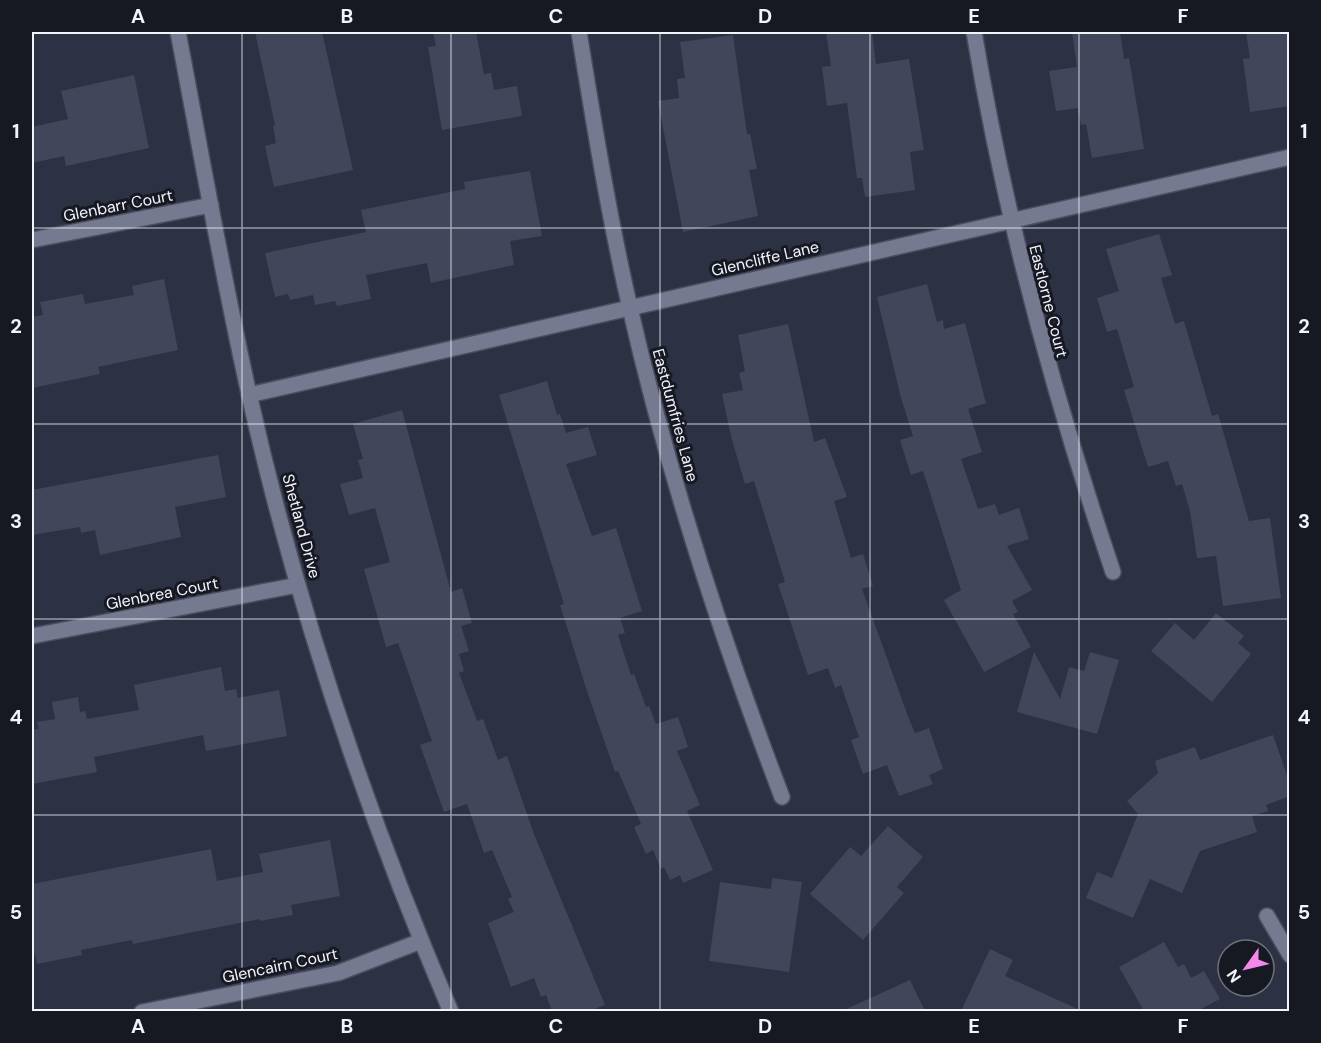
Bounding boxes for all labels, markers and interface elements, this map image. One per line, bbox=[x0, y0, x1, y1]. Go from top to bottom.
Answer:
text: A bbox=[131, 3, 145, 29]
text: B bbox=[341, 3, 353, 29]
text: C bbox=[549, 3, 563, 29]
text: D bbox=[758, 3, 772, 29]
text: E bbox=[968, 3, 980, 29]
text: F bbox=[1177, 3, 1189, 29]
text: 1 bbox=[12, 118, 20, 144]
text: 1 bbox=[1300, 118, 1308, 144]
street label: Glenbarr Court bbox=[62, 185, 175, 226]
street label: Glencliffe Lane bbox=[709, 236, 821, 281]
street label: Eastlorne Court bbox=[1024, 243, 1073, 360]
text: 2 bbox=[10, 313, 22, 339]
text: 2 bbox=[1298, 313, 1310, 339]
street label: Eastdumfries Lane bbox=[648, 346, 703, 484]
street label: Shetland Drive bbox=[278, 472, 326, 581]
text: 3 bbox=[10, 508, 22, 534]
text: 3 bbox=[1298, 508, 1310, 534]
street label: Glenbrea Court bbox=[104, 572, 220, 615]
text: 4 bbox=[10, 704, 23, 730]
text: 4 bbox=[1298, 704, 1311, 730]
text: 5 bbox=[10, 899, 22, 925]
text: 5 bbox=[1298, 899, 1310, 925]
north arrow bbox=[1216, 938, 1276, 998]
street label: Glencairn Court bbox=[221, 943, 340, 988]
text: N bbox=[1222, 965, 1246, 987]
text: A bbox=[131, 1013, 145, 1039]
text: B bbox=[341, 1013, 353, 1039]
text: C bbox=[549, 1013, 563, 1039]
text: D bbox=[758, 1013, 772, 1039]
text: E bbox=[968, 1013, 980, 1039]
text: F bbox=[1177, 1013, 1189, 1039]

